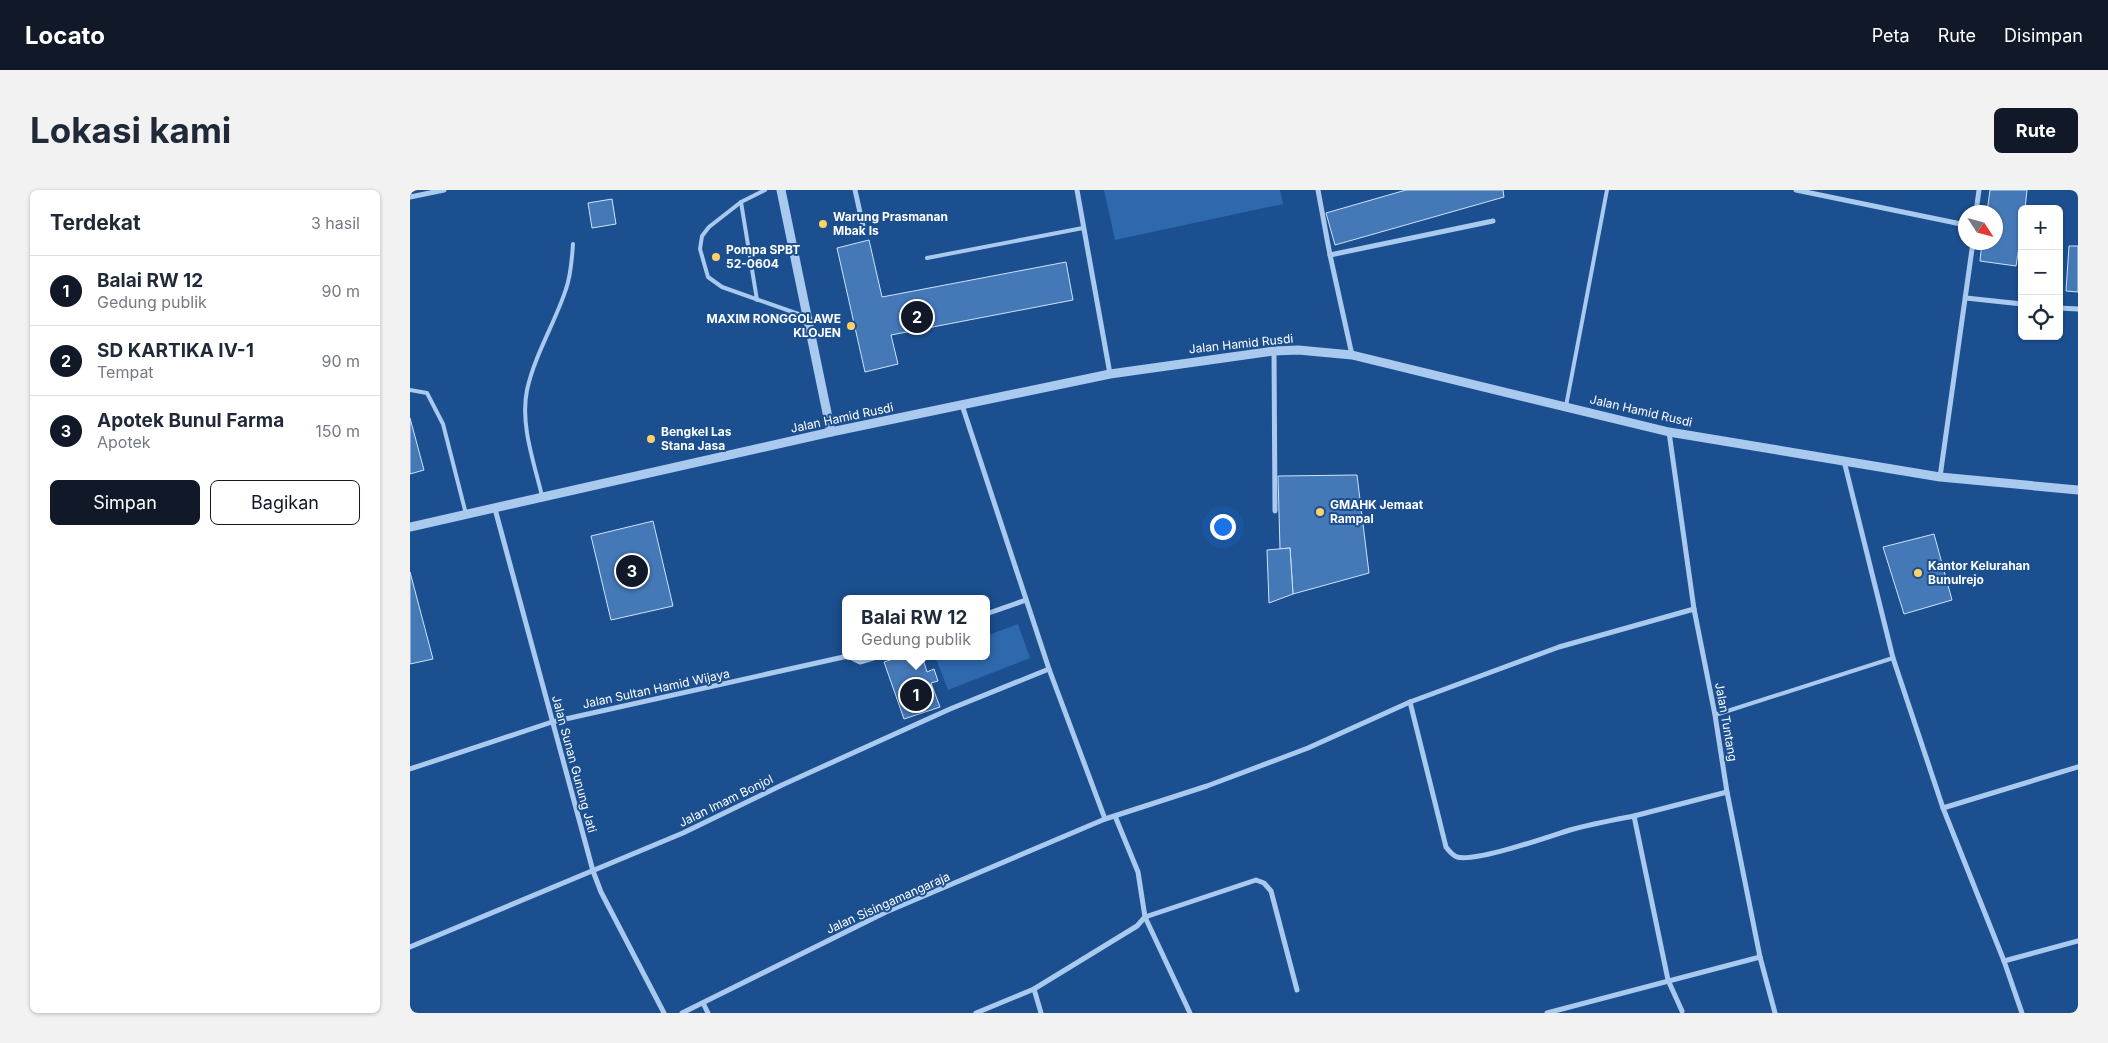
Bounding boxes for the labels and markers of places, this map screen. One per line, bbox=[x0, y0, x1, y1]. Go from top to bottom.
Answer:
place label: Warung Prasmanan Mbak Is bbox=[833, 209, 948, 238]
marker: Warung Prasmanan Mbak Is bbox=[817, 218, 829, 230]
place label: Pompa SPBT 52-0604 bbox=[726, 242, 800, 271]
marker: Pompa SPBT 52-0604 bbox=[710, 251, 722, 263]
pin: 2 bbox=[901, 298, 933, 336]
place label: MAXIM RONGGOLAWE KLOJEN bbox=[706, 311, 841, 340]
marker: MAXIM RONGGOLAWE KLOJEN bbox=[845, 320, 857, 332]
place label: Bengkel Las Stana Jasa bbox=[661, 424, 732, 453]
marker: Bengkel Las Stana Jasa bbox=[645, 433, 657, 445]
place label: GMAHK Jemaat Rampal bbox=[1330, 497, 1424, 526]
marker: GMAHK Jemaat Rampal bbox=[1314, 506, 1326, 518]
pin: 3 bbox=[616, 552, 648, 590]
place label: Kantor Kelurahan Bunulrejo bbox=[1928, 558, 2030, 587]
marker: Kantor Kelurahan Bunulrejo bbox=[1912, 567, 1924, 579]
pin: 1 bbox=[900, 676, 932, 714]

